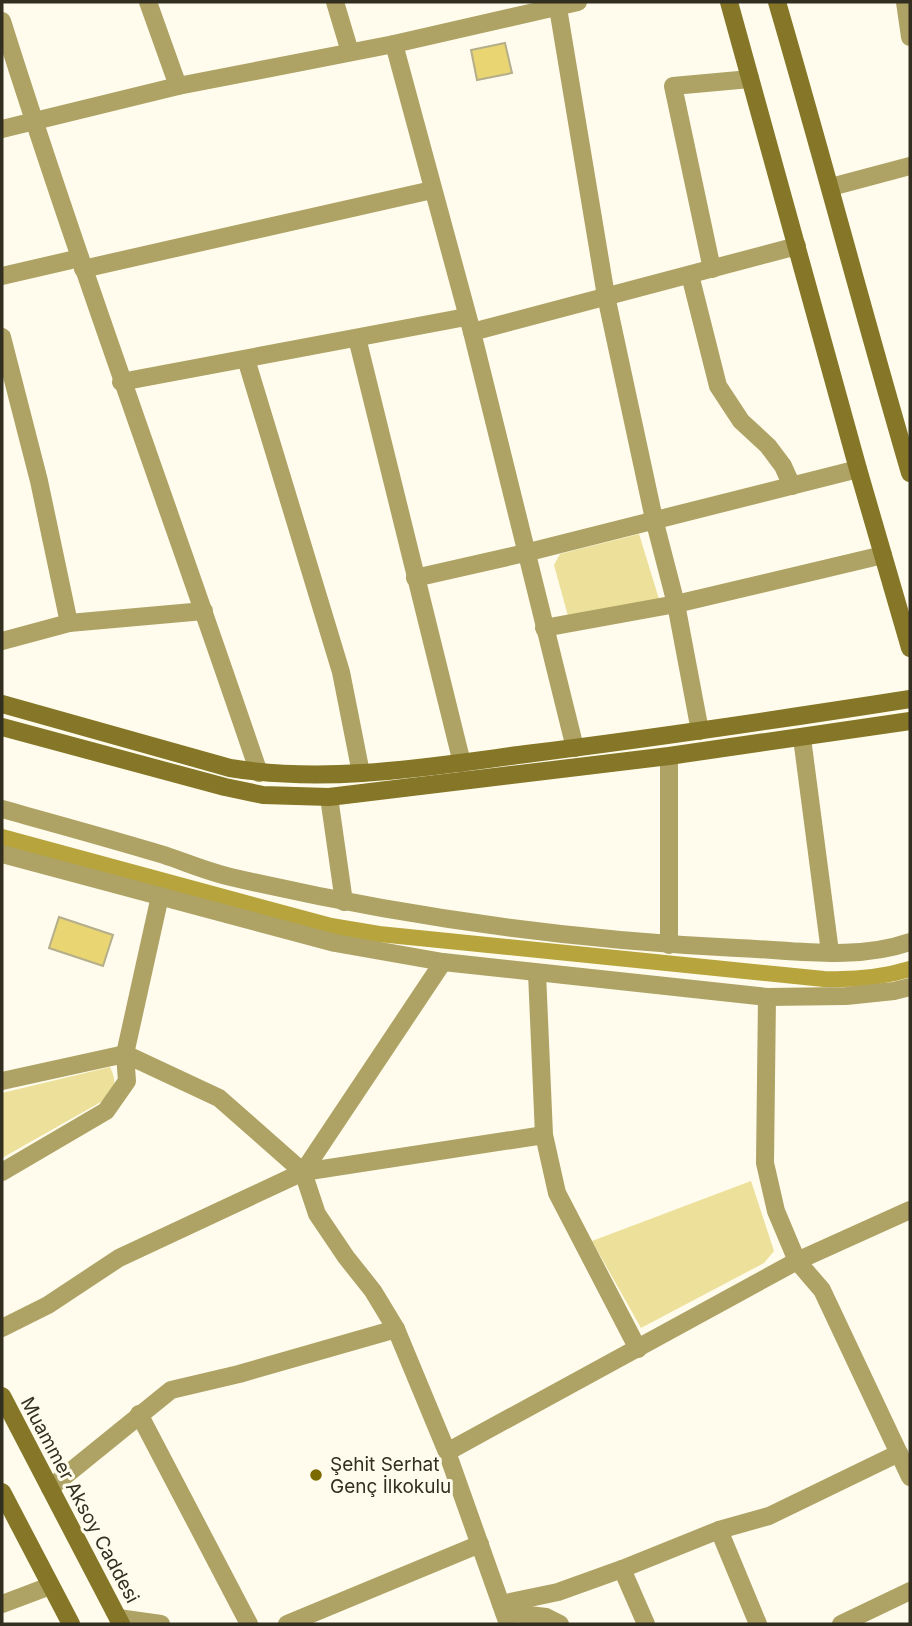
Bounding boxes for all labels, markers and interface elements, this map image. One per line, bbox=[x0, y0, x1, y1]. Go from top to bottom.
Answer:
street label: Muammer Aksoy Caddesi bbox=[16, 1393, 144, 1607]
place label: Şehit Serhat Genç İlkokulu bbox=[330, 1453, 451, 1498]
marker: Şehit Serhat Genç İlkokulu bbox=[308, 1467, 324, 1483]

